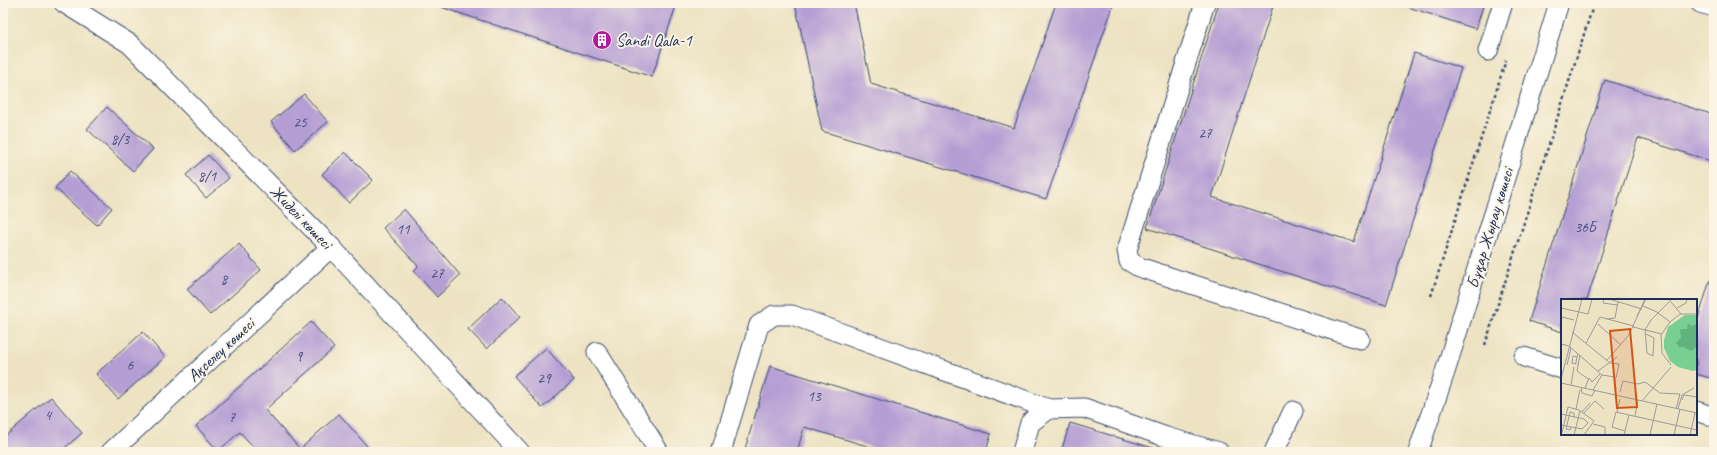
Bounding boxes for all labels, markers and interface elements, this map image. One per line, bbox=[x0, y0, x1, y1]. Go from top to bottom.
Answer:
building icon: Sandi Qala-1 bbox=[591, 29, 613, 51]
place label: Sandi Qala-1 bbox=[616, 30, 693, 51]
house number: 25 bbox=[293, 113, 308, 132]
house number: 27 bbox=[1198, 124, 1213, 143]
house number: 8/3 bbox=[111, 130, 130, 149]
street label: Бұқар Жырау көшесі bbox=[1462, 164, 1519, 291]
house number: 8/1 bbox=[198, 167, 217, 186]
street label: Жиделі көшесі bbox=[265, 181, 338, 255]
house number: 36Б bbox=[1574, 218, 1598, 237]
house number: 11 bbox=[396, 220, 411, 239]
house number: 27 bbox=[430, 264, 445, 283]
house number: 8 bbox=[221, 270, 229, 289]
inset map bbox=[1561, 299, 1697, 435]
street label: Ақселеу көшесі bbox=[183, 312, 260, 386]
house number: 9 bbox=[296, 347, 304, 366]
house number: 6 bbox=[127, 356, 135, 375]
house number: 29 bbox=[537, 369, 552, 388]
house number: 13 bbox=[807, 387, 822, 406]
house number: 4 bbox=[45, 406, 53, 425]
house number: 7 bbox=[229, 408, 237, 427]

